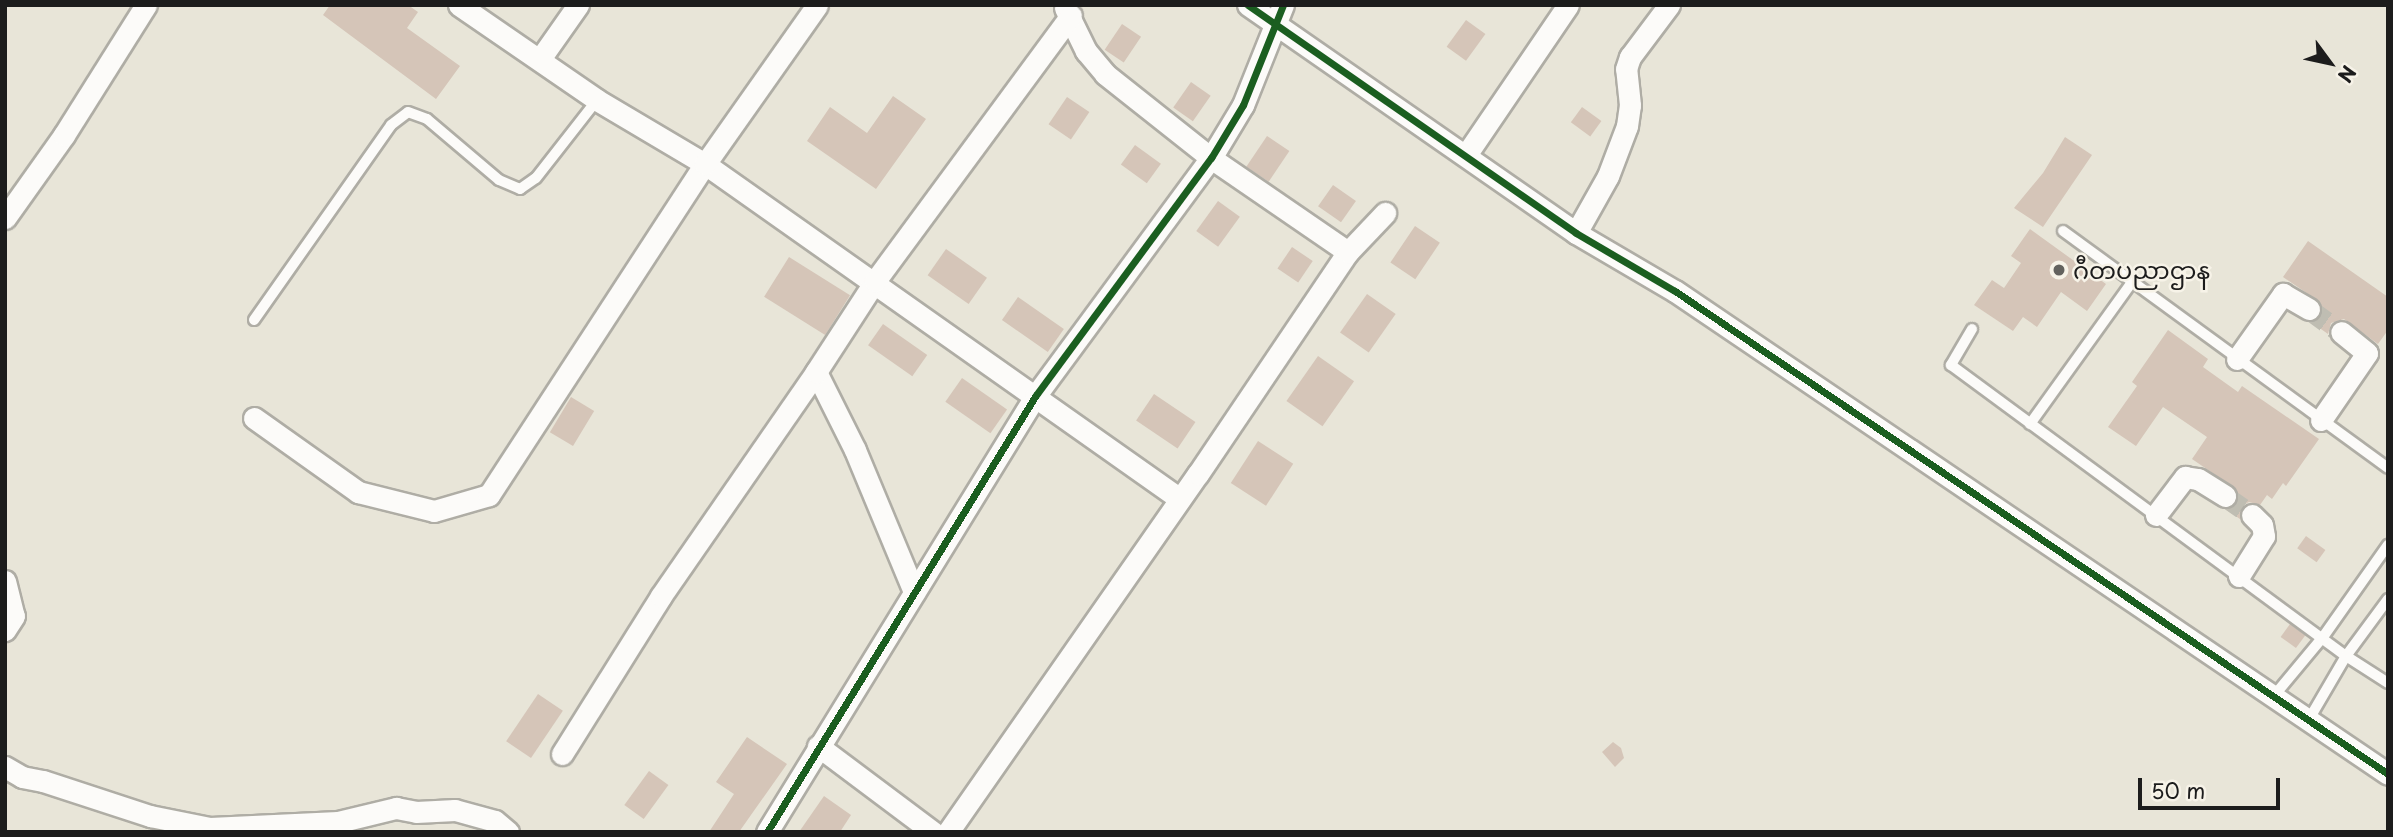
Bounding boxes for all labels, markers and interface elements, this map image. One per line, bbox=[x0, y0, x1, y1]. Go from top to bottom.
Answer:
north arrow bbox=[2295, 28, 2365, 98]
text: N bbox=[2332, 60, 2363, 88]
place label: ဂီတပညာဌာန bbox=[2073, 256, 2210, 284]
marker: ဂီတပညာဌာန bbox=[2051, 262, 2067, 278]
scale bar bbox=[2141, 764, 2283, 808]
text: 50 m bbox=[2151, 774, 2205, 806]

